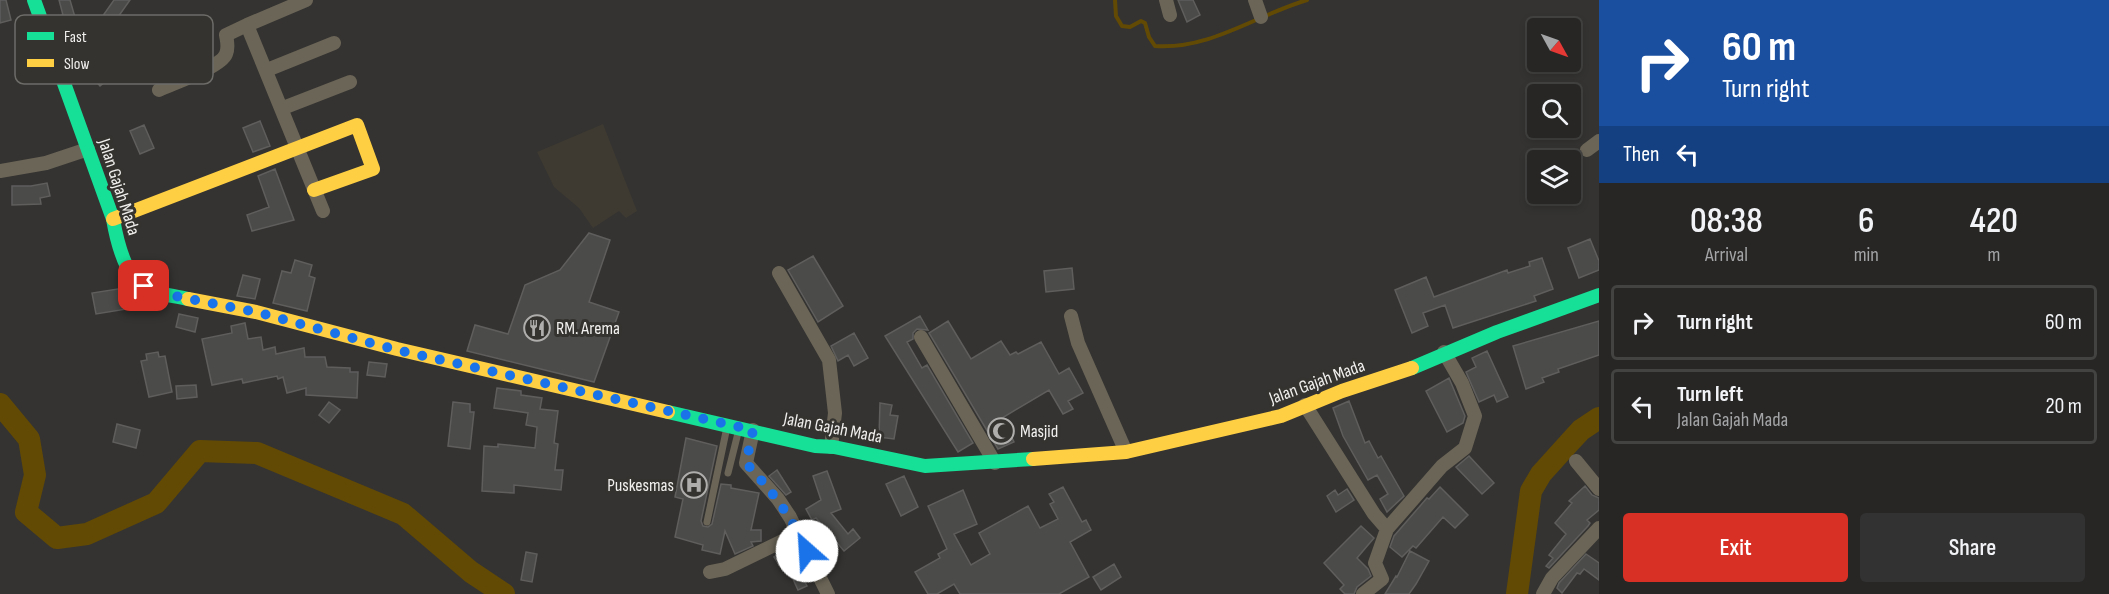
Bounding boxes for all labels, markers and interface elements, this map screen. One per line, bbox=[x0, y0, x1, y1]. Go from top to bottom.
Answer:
legend bbox=[15, 15, 213, 84]
north arrow bbox=[1527, 18, 1581, 72]
map controls bbox=[1527, 18, 1581, 204]
text: 60 m bbox=[1722, 22, 1796, 73]
icon: right bbox=[1623, 24, 1701, 102]
text: Fast bbox=[64, 28, 87, 47]
text: Slow bbox=[64, 55, 89, 74]
text: Turn right bbox=[1722, 73, 1809, 105]
button: search bbox=[1527, 84, 1581, 138]
street label: Jalan Gajah Mada bbox=[93, 135, 144, 238]
icon: left bbox=[1671, 138, 1704, 171]
text: Then bbox=[1623, 141, 1659, 168]
button: layers bbox=[1527, 150, 1581, 204]
text: 08:38 bbox=[1690, 200, 1763, 243]
text: 6 bbox=[1858, 200, 1875, 243]
text: 420 bbox=[1970, 200, 2018, 243]
text: Arrival bbox=[1705, 243, 1748, 267]
text: min bbox=[1854, 243, 1879, 267]
text: m bbox=[1988, 243, 2000, 267]
pin bbox=[118, 260, 169, 311]
icon: arrive bbox=[127, 269, 160, 302]
icon: right bbox=[1626, 306, 1659, 339]
text: Turn right bbox=[1677, 309, 1753, 336]
text: 60 m bbox=[2045, 309, 2082, 336]
restaurant icon: RM. Arema bbox=[522, 313, 552, 343]
place label: RM. Arema bbox=[556, 318, 620, 339]
street label: Jalan Gajah Mada bbox=[1265, 355, 1368, 409]
text: Turn left bbox=[1677, 381, 1743, 408]
icon: left bbox=[1626, 390, 1659, 423]
text: 20 m bbox=[2046, 393, 2082, 420]
street label: Jalan Gajah Mada bbox=[781, 408, 884, 448]
text: Jalan Gajah Mada bbox=[1677, 408, 1788, 432]
mosque icon: Masjid bbox=[986, 416, 1016, 446]
place label: Masjid bbox=[1020, 421, 1058, 442]
hospital icon: Puskesmas bbox=[679, 470, 709, 500]
place label: Puskesmas bbox=[607, 475, 674, 496]
button: Exit bbox=[1623, 513, 1848, 582]
button: Share bbox=[1860, 513, 2085, 582]
position arrow bbox=[775, 519, 839, 583]

